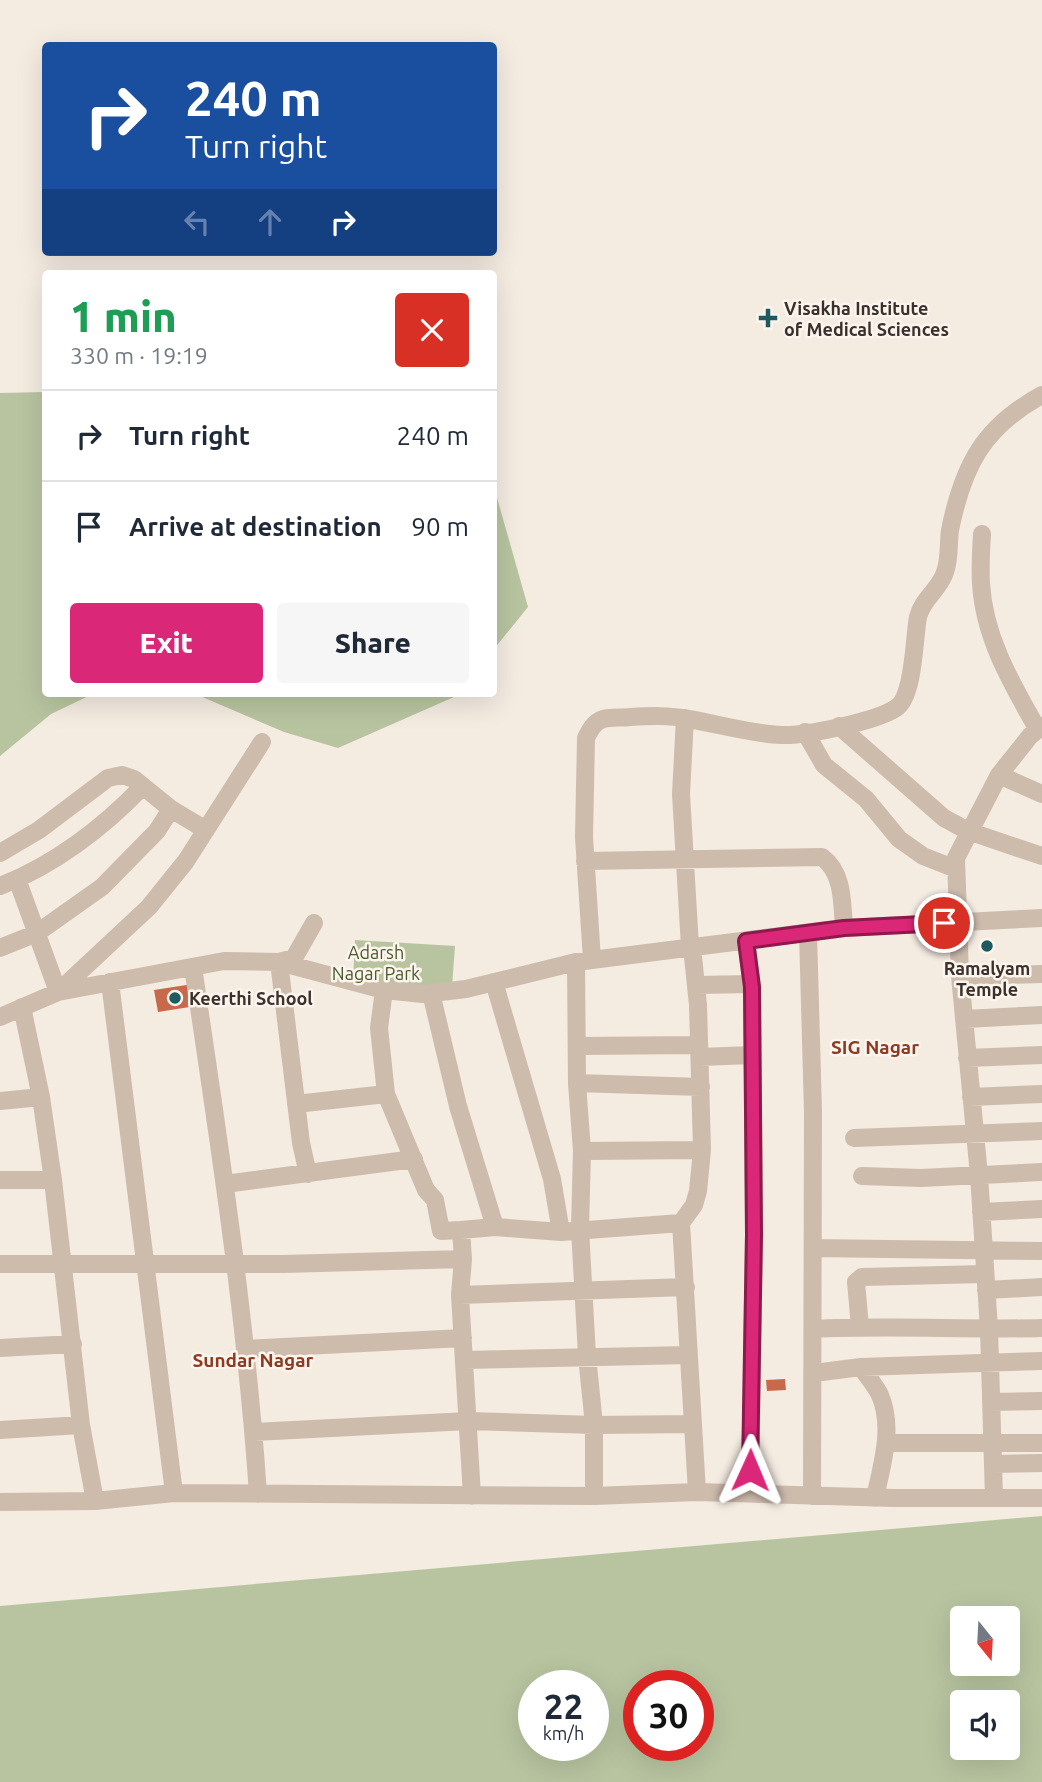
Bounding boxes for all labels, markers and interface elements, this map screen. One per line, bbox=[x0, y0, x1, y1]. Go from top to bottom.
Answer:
icon: right bbox=[70, 70, 161, 161]
text: 240 m bbox=[185, 70, 322, 125]
text: Turn right bbox=[185, 128, 327, 164]
icon: left bbox=[178, 203, 216, 241]
icon: ahead bbox=[251, 203, 289, 241]
icon: right bbox=[324, 203, 362, 241]
text: 1 min bbox=[70, 293, 177, 340]
button: close bbox=[395, 293, 469, 367]
place label: Visakha Institute of Medical Sciences bbox=[784, 298, 949, 339]
marker: Visakha Institute of Medical Sciences bbox=[758, 308, 778, 328]
text: 330 m · 19:19 bbox=[70, 343, 208, 368]
icon: right bbox=[70, 417, 108, 455]
text: Turn right bbox=[129, 421, 250, 450]
text: 240 m bbox=[397, 421, 469, 450]
icon: arrive bbox=[70, 508, 108, 546]
text: Arrive at destination bbox=[129, 512, 382, 541]
text: 90 m bbox=[411, 512, 469, 541]
button: Exit bbox=[70, 603, 263, 683]
button: Share bbox=[277, 603, 469, 683]
pin bbox=[914, 893, 974, 953]
icon: arrive bbox=[925, 904, 963, 942]
marker: Ramalyam Temple bbox=[979, 938, 995, 954]
park label: Adarsh Nagar Park bbox=[332, 942, 420, 983]
place label: Ramalyam Temple bbox=[944, 958, 1030, 999]
place label: Keerthi School bbox=[189, 988, 313, 1008]
marker: Keerthi School bbox=[167, 990, 183, 1006]
district label: SIG Nagar bbox=[831, 1036, 919, 1058]
district label: Sundar Nagar bbox=[193, 1349, 314, 1371]
position arrow bbox=[713, 1433, 787, 1507]
north arrow bbox=[950, 1606, 1020, 1676]
map controls bbox=[950, 1606, 1020, 1760]
speed limit sign: 30 bbox=[623, 1670, 714, 1761]
text: 22 bbox=[544, 1686, 583, 1726]
button: sound bbox=[950, 1690, 1020, 1760]
text: km/h bbox=[543, 1723, 584, 1743]

